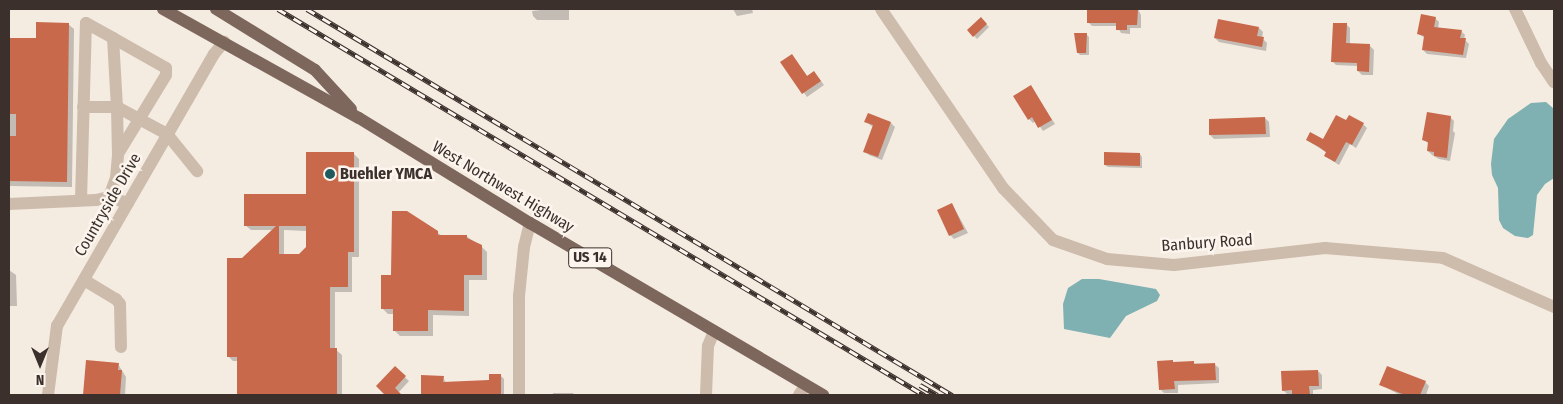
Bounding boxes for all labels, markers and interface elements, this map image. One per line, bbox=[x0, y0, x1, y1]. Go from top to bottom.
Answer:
street label: West Northwest Highway bbox=[429, 137, 577, 237]
street label: Countryside Drive bbox=[71, 150, 145, 260]
place label: Buehler YMCA bbox=[340, 164, 432, 184]
marker: Buehler YMCA bbox=[324, 168, 336, 180]
street label: Banbury Road bbox=[1161, 230, 1253, 256]
road number: US 14 bbox=[568, 246, 612, 270]
north arrow bbox=[15, 339, 65, 389]
text: N bbox=[36, 371, 44, 388]

